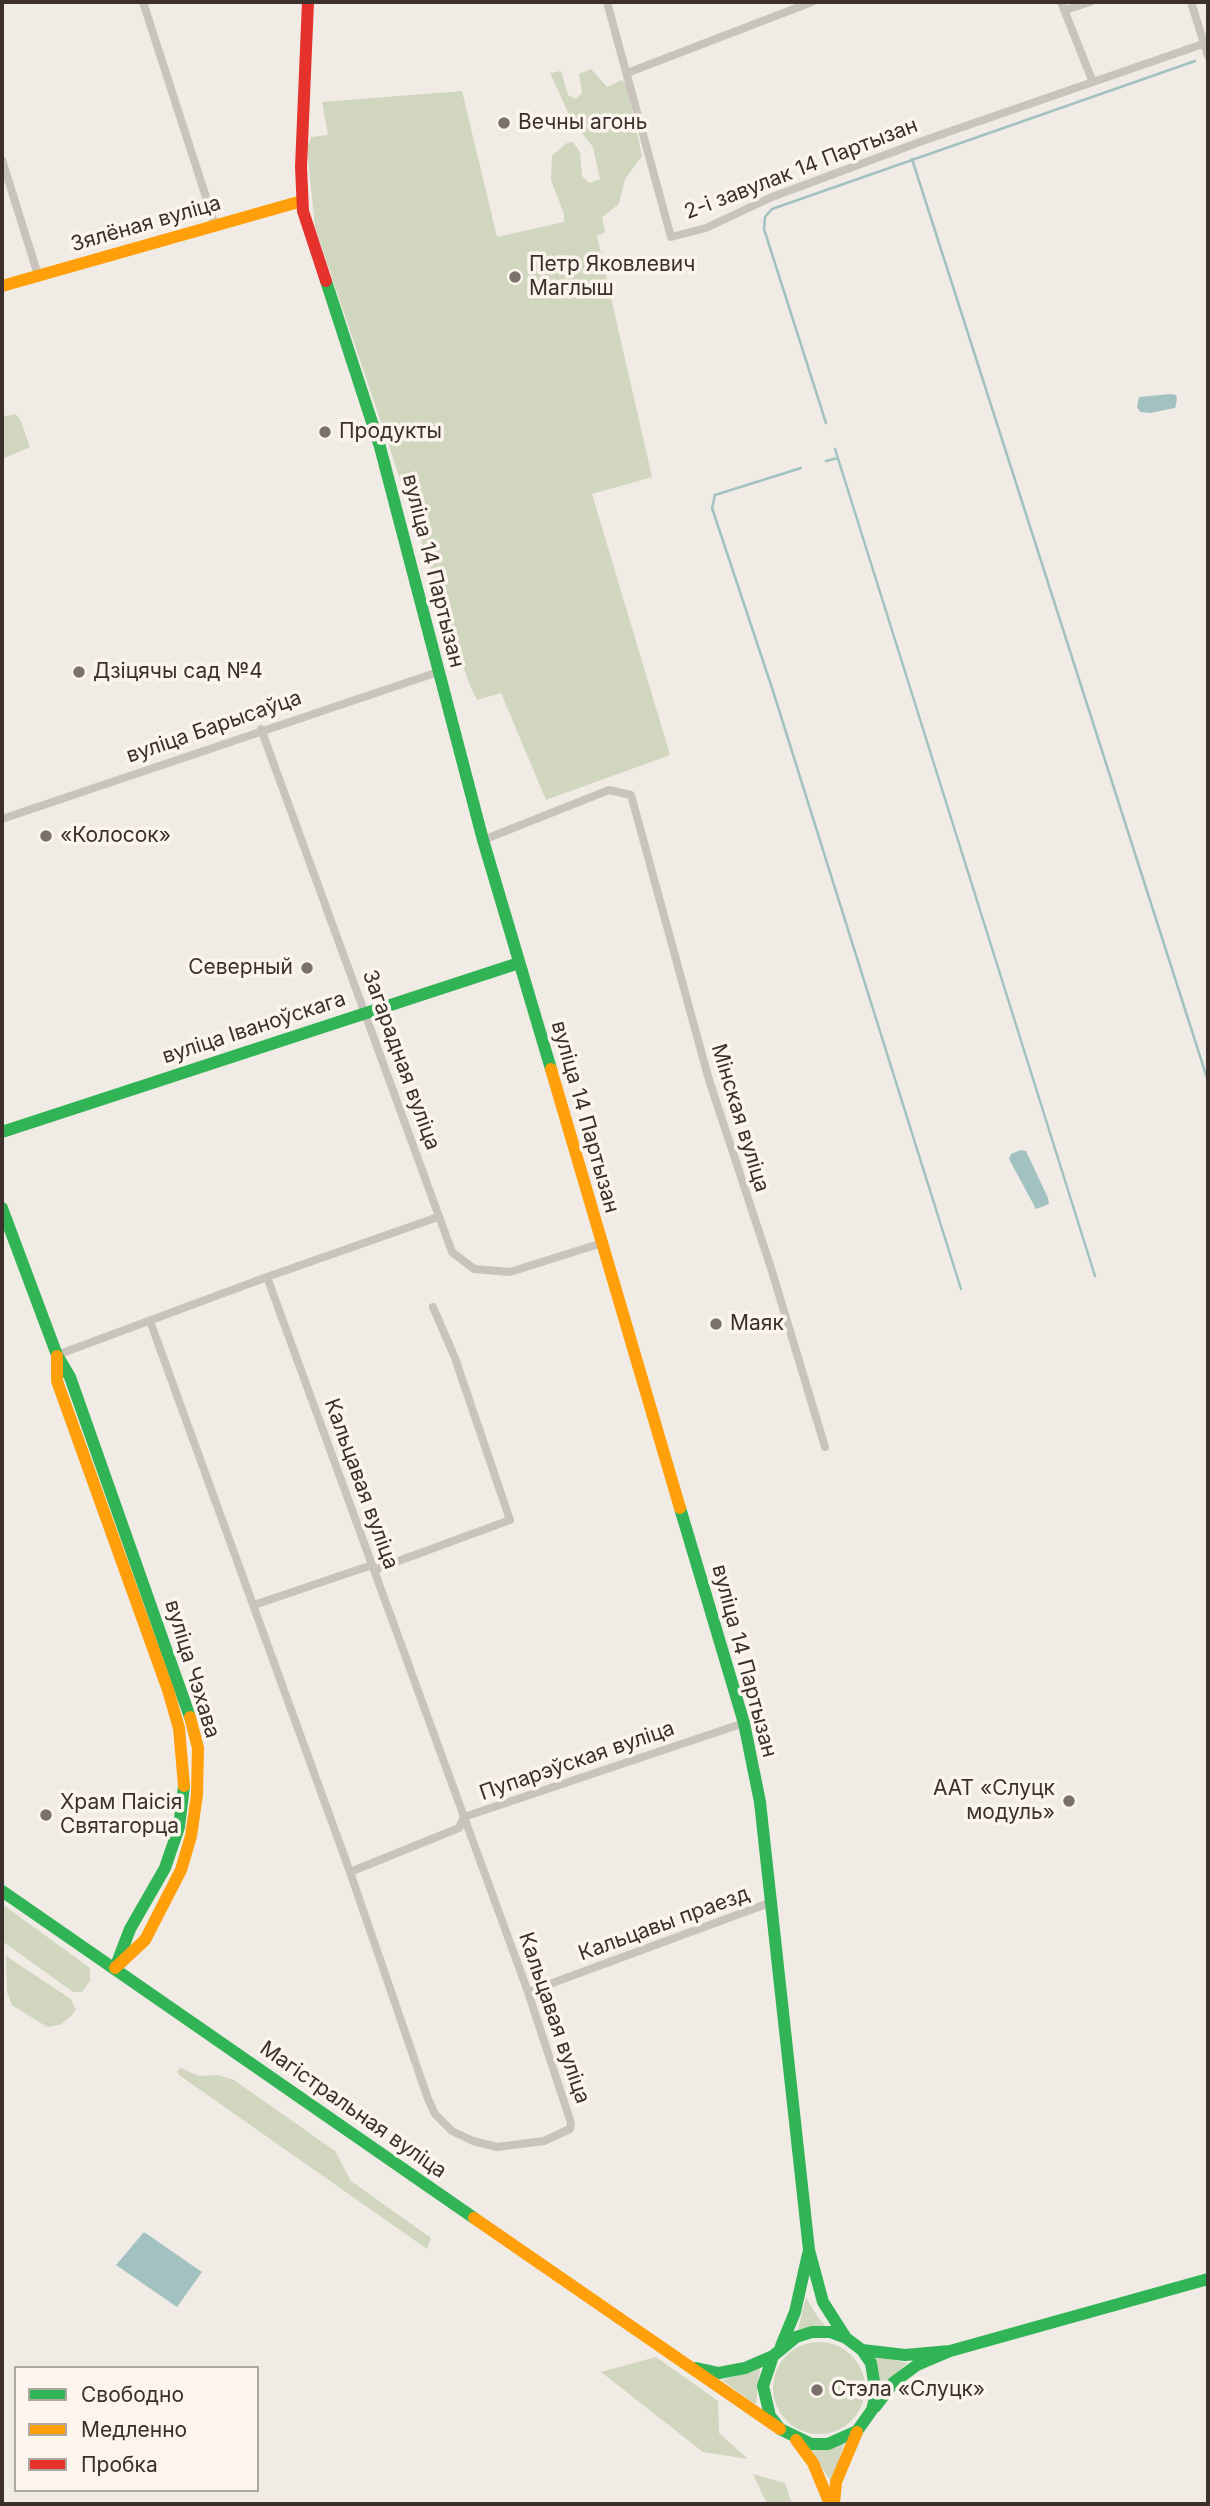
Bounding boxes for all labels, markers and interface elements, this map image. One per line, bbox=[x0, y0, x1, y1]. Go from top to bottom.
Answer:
place label: Вечны агонь bbox=[518, 110, 647, 136]
street label: 2-і завулак 14 Партызан bbox=[681, 113, 921, 225]
marker: Вечны агонь bbox=[496, 115, 512, 131]
street label: Зялёная вуліца bbox=[68, 191, 224, 257]
place label: Петр Яковлевич Маглыш bbox=[529, 252, 695, 302]
marker: Петр Яковлевич Маглыш bbox=[507, 269, 523, 285]
place label: Продукты bbox=[339, 419, 442, 445]
marker: Продукты bbox=[317, 424, 333, 440]
street label: вуліца 14 Партызан bbox=[397, 472, 469, 670]
place label: Дзіцячы сад №4 bbox=[93, 659, 263, 685]
marker: Дзіцячы сад №4 bbox=[71, 664, 87, 680]
street label: вуліца Барысаўца bbox=[123, 685, 305, 769]
place label: «Колосок» bbox=[60, 823, 171, 849]
marker: «Колосок» bbox=[38, 828, 54, 844]
place label: Северный bbox=[188, 955, 293, 981]
marker: Северный bbox=[299, 960, 315, 976]
street label: Загарадная вуліца bbox=[357, 967, 445, 1153]
street label: вуліца Іваноўскага bbox=[159, 986, 349, 1070]
street label: вуліца 14 Партызан bbox=[546, 1018, 624, 1216]
street label: Мінская вуліца bbox=[706, 1041, 774, 1195]
place label: Маяк bbox=[730, 1311, 784, 1337]
marker: Маяк bbox=[708, 1316, 724, 1332]
street label: Кальцавая вуліца bbox=[318, 1395, 404, 1573]
street label: вуліца 14 Партызан bbox=[706, 1562, 782, 1760]
street label: вуліца Чэхава bbox=[159, 1597, 225, 1741]
street label: Пупарэўская вуліца bbox=[476, 1716, 678, 1806]
place label: ААТ «Слуцк модуль» bbox=[933, 1776, 1055, 1826]
place label: Храм Паісія Святагорца bbox=[60, 1790, 182, 1840]
marker: ААТ «Слуцк модуль» bbox=[1061, 1793, 1077, 1809]
marker: Храм Паісія Святагорца bbox=[38, 1807, 54, 1823]
street label: Кальцавы праезд bbox=[575, 1881, 753, 1967]
street label: Кальцавая вуліца bbox=[513, 1929, 595, 2107]
street label: Магістральная вуліца bbox=[255, 2036, 451, 2184]
legend bbox=[14, 2366, 259, 2492]
place label: Стэла «Слуцк» bbox=[831, 2377, 985, 2403]
text: Свободно bbox=[81, 2382, 184, 2407]
marker: Стэла «Слуцк» bbox=[809, 2382, 825, 2398]
text: Медленно bbox=[81, 2417, 187, 2442]
text: Пробка bbox=[81, 2452, 158, 2477]

